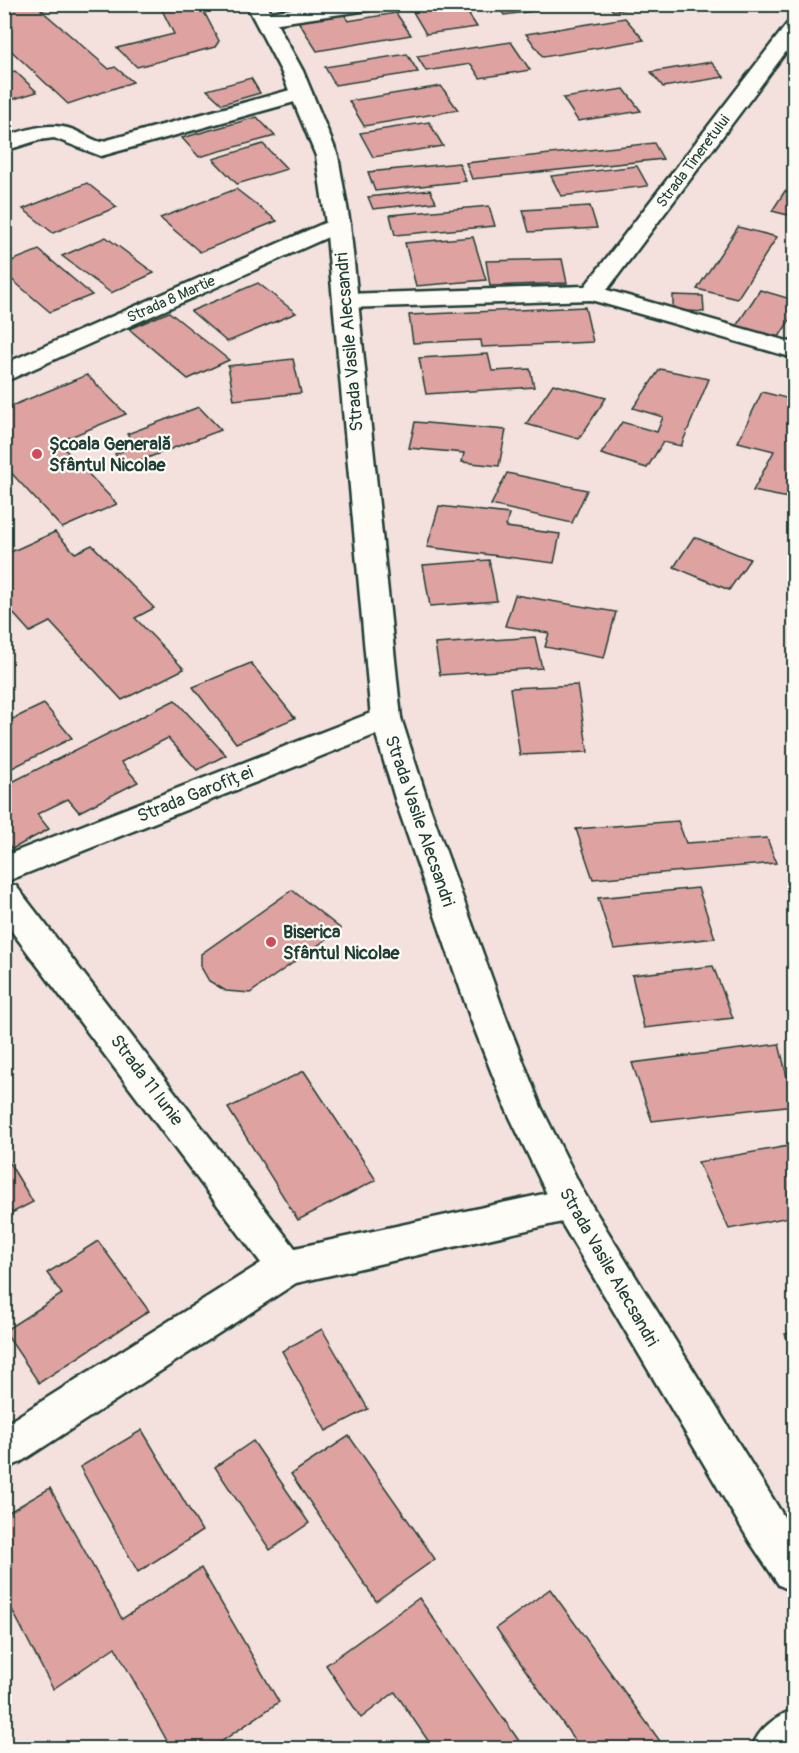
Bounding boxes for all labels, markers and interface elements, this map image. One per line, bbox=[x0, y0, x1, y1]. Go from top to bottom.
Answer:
street label: Strada Tineretului bbox=[652, 111, 735, 211]
street label: Strada Vasile Alecsandri bbox=[330, 251, 369, 432]
street label: Strada 8 Martie bbox=[124, 271, 219, 327]
place label: Școala Generală Sfântul Nicolae bbox=[49, 433, 171, 477]
marker: Școala Generală Sfântul Nicolae bbox=[30, 447, 44, 461]
street label: Strada Vasile Alecsandri bbox=[379, 733, 460, 910]
street label: Strada Garofiței bbox=[134, 761, 257, 828]
place label: Biserica Sfântul Nicolae bbox=[283, 921, 401, 965]
marker: Biserica Sfântul Nicolae bbox=[264, 935, 278, 949]
street label: Strada 11 Iunie bbox=[105, 1030, 188, 1130]
street label: Strada Vasile Alecsandri bbox=[554, 1184, 663, 1351]

